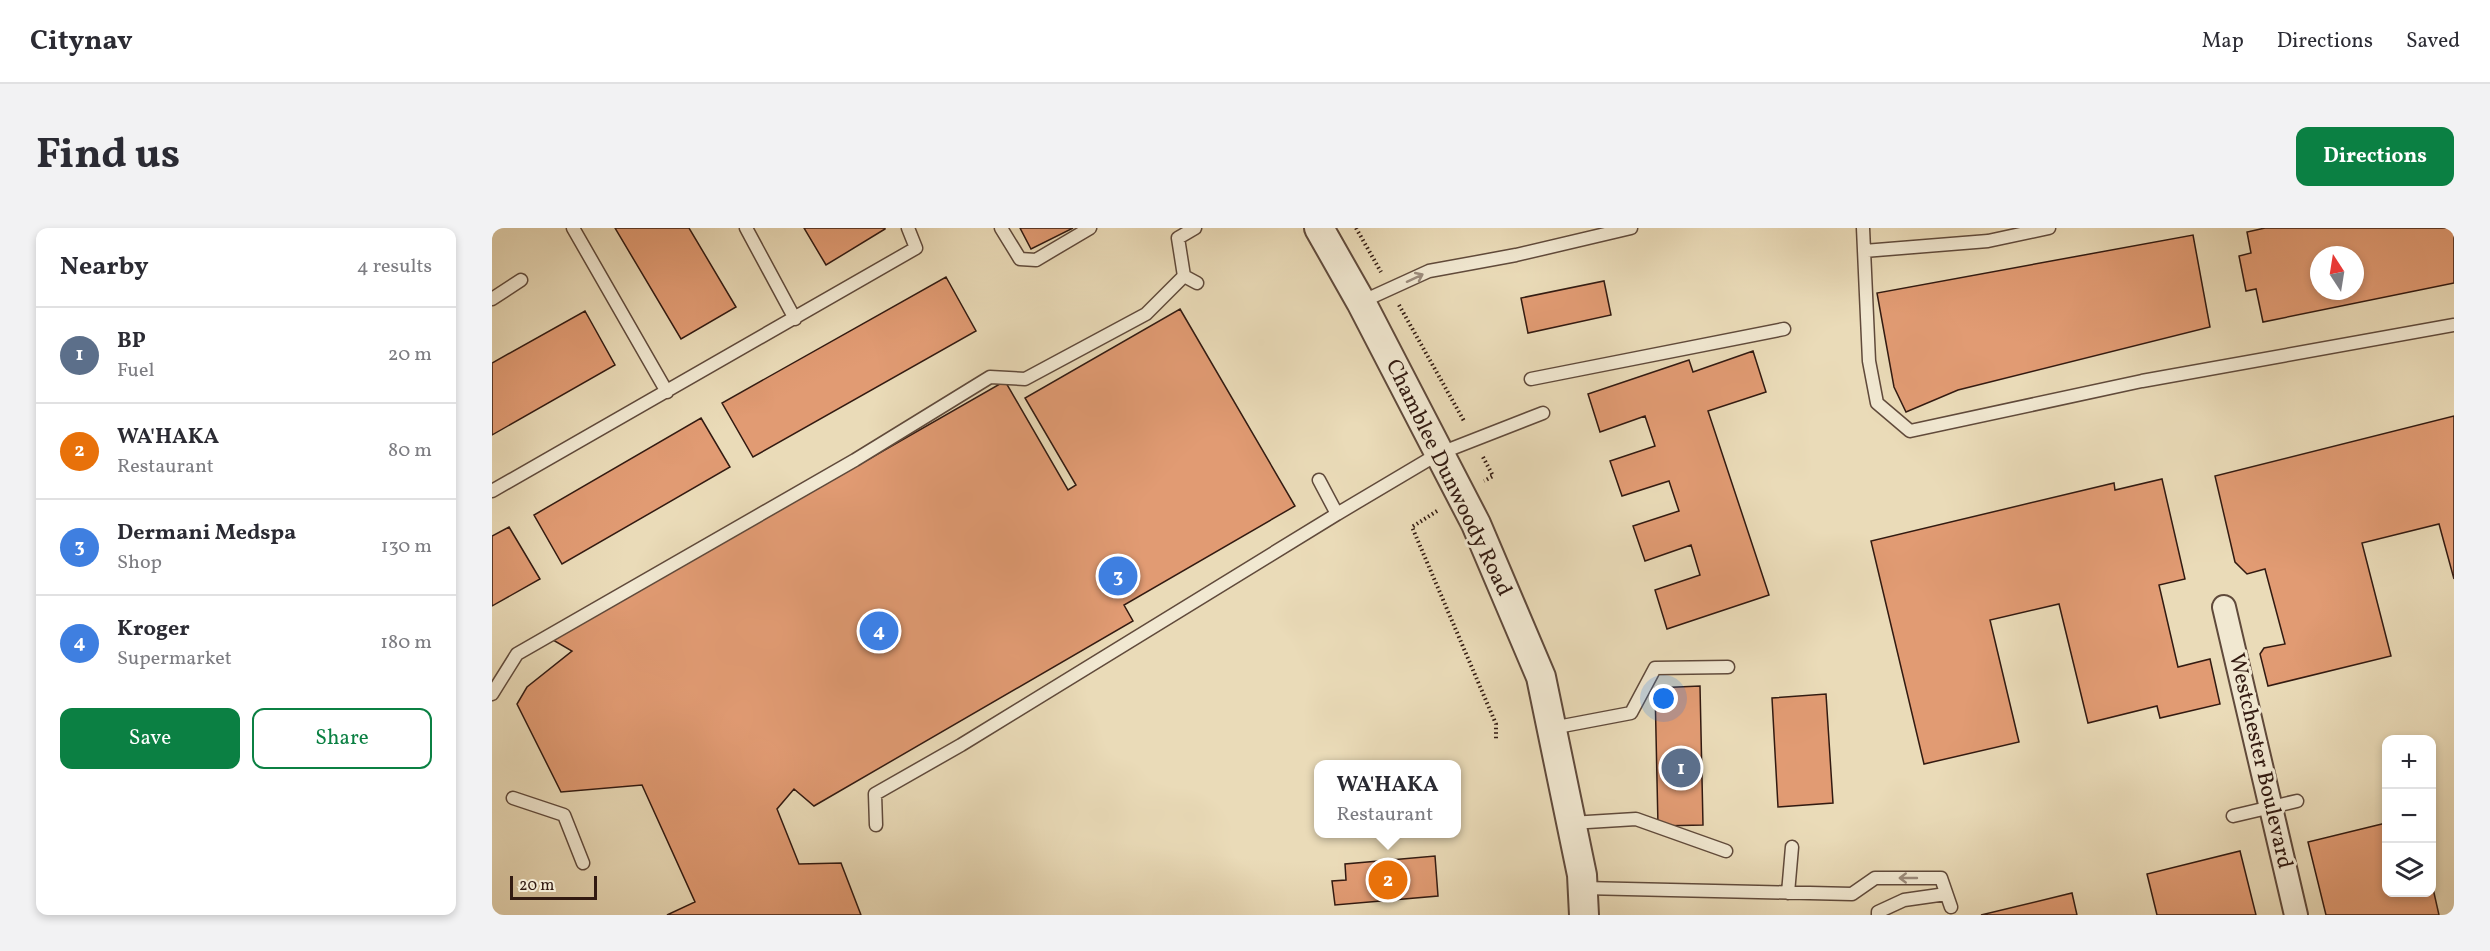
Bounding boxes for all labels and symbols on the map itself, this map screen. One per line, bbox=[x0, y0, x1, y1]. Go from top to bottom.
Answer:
north arrow bbox=[2310, 246, 2364, 300]
one-way arrow bbox=[1405, 272, 1423, 284]
street label: Chamblee Dunwoody Road bbox=[1377, 354, 1519, 602]
pin: 3 bbox=[1098, 554, 1138, 598]
pin: 4 bbox=[860, 608, 898, 654]
street label: Westchester Boulevard bbox=[2220, 650, 2300, 872]
your location bbox=[1649, 684, 1678, 713]
pin: 1 bbox=[1662, 746, 1700, 790]
pin: 2 bbox=[1368, 858, 1408, 902]
one-way arrow bbox=[1898, 872, 1918, 884]
scale bar bbox=[510, 873, 597, 900]

